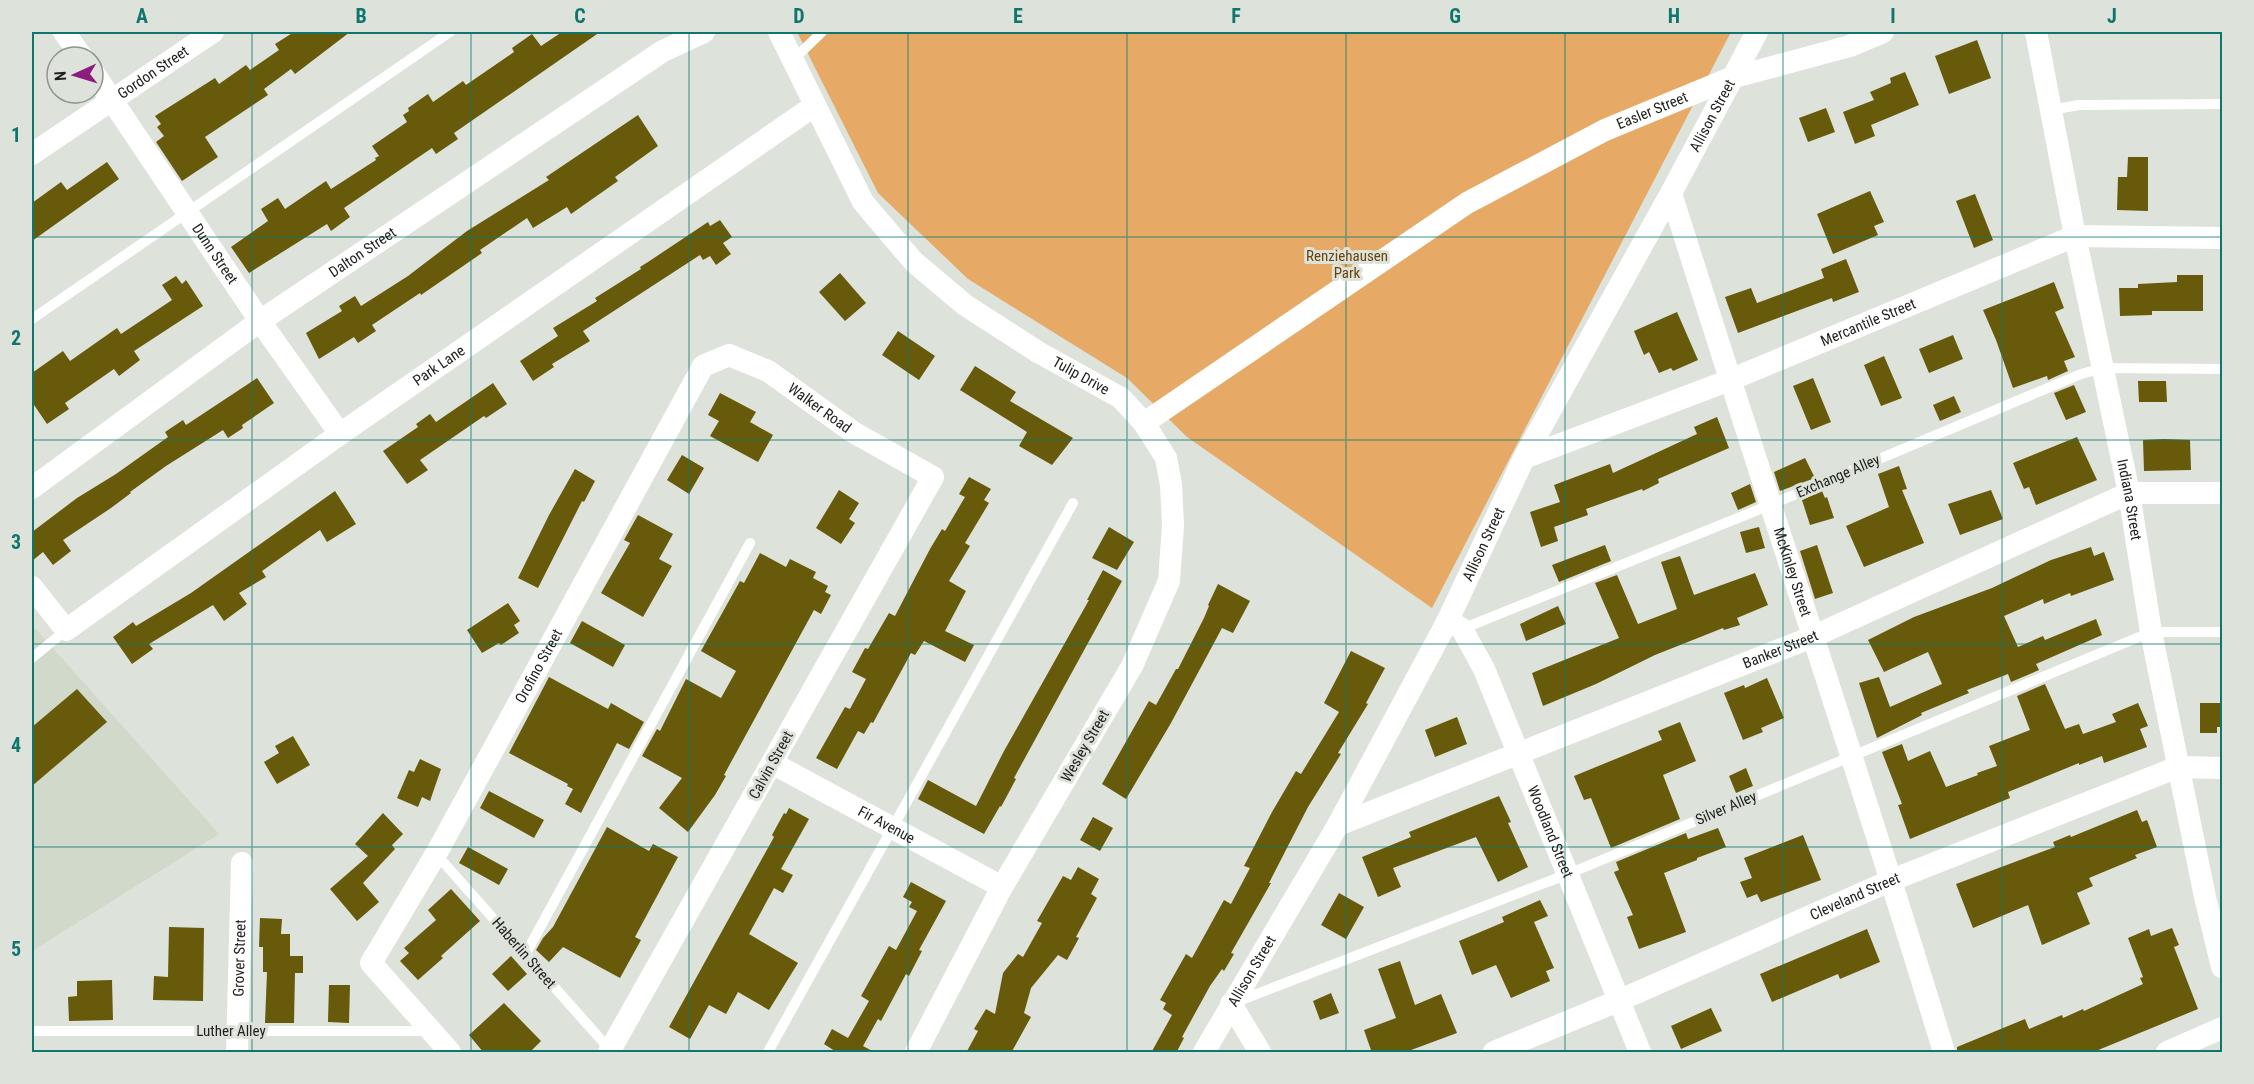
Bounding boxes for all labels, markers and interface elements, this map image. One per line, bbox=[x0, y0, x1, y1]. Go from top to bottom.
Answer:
text: A bbox=[136, 4, 148, 28]
text: B bbox=[355, 4, 367, 28]
text: C bbox=[574, 4, 586, 28]
text: D bbox=[793, 4, 805, 28]
text: E bbox=[1013, 4, 1023, 28]
text: F bbox=[1231, 4, 1241, 28]
text: G bbox=[1449, 4, 1461, 28]
text: H bbox=[1668, 4, 1680, 28]
text: I bbox=[1890, 4, 1896, 28]
text: J bbox=[2107, 4, 2117, 28]
street label: Gordon Street bbox=[114, 42, 192, 103]
north arrow bbox=[45, 45, 105, 105]
text: N bbox=[51, 70, 70, 82]
street label: Allison Street bbox=[1686, 76, 1739, 155]
street label: Easler Street bbox=[1614, 88, 1690, 133]
text: 1 bbox=[11, 123, 21, 147]
street label: Dunn Street bbox=[188, 220, 242, 288]
street label: Dalton Street bbox=[326, 223, 399, 281]
park label: Renziehausen Park bbox=[1306, 247, 1388, 282]
street label: Mercantile Street bbox=[1818, 295, 1918, 350]
text: 2 bbox=[11, 326, 21, 350]
street label: Park Lane bbox=[410, 341, 468, 390]
street label: Tulip Drive bbox=[1049, 353, 1112, 399]
street label: Walker Road bbox=[784, 379, 855, 437]
street label: Exchange Alley bbox=[1793, 450, 1883, 502]
street label: Indiana Street bbox=[2113, 457, 2145, 542]
street label: Allison Street bbox=[1459, 504, 1509, 584]
street label: McKinley Street bbox=[1770, 525, 1815, 619]
text: 3 bbox=[11, 530, 21, 554]
street label: Orofino Street bbox=[511, 626, 566, 706]
street label: Banker Street bbox=[1740, 626, 1821, 673]
street label: Wesley Street bbox=[1057, 707, 1113, 785]
street label: Calvin Street bbox=[745, 728, 797, 802]
text: 4 bbox=[11, 733, 21, 757]
street label: Woodland Street bbox=[1524, 783, 1577, 880]
street label: Silver Alley bbox=[1693, 787, 1759, 829]
street label: Fir Avenue bbox=[855, 802, 918, 847]
street label: Cleveland Street bbox=[1807, 869, 1902, 924]
street label: Haberlin Street bbox=[488, 914, 560, 992]
street label: Grover Street bbox=[229, 919, 250, 997]
street label: Allison Street bbox=[1224, 932, 1280, 1010]
text: 5 bbox=[11, 937, 21, 961]
street label: Luther Alley bbox=[196, 1022, 266, 1040]

